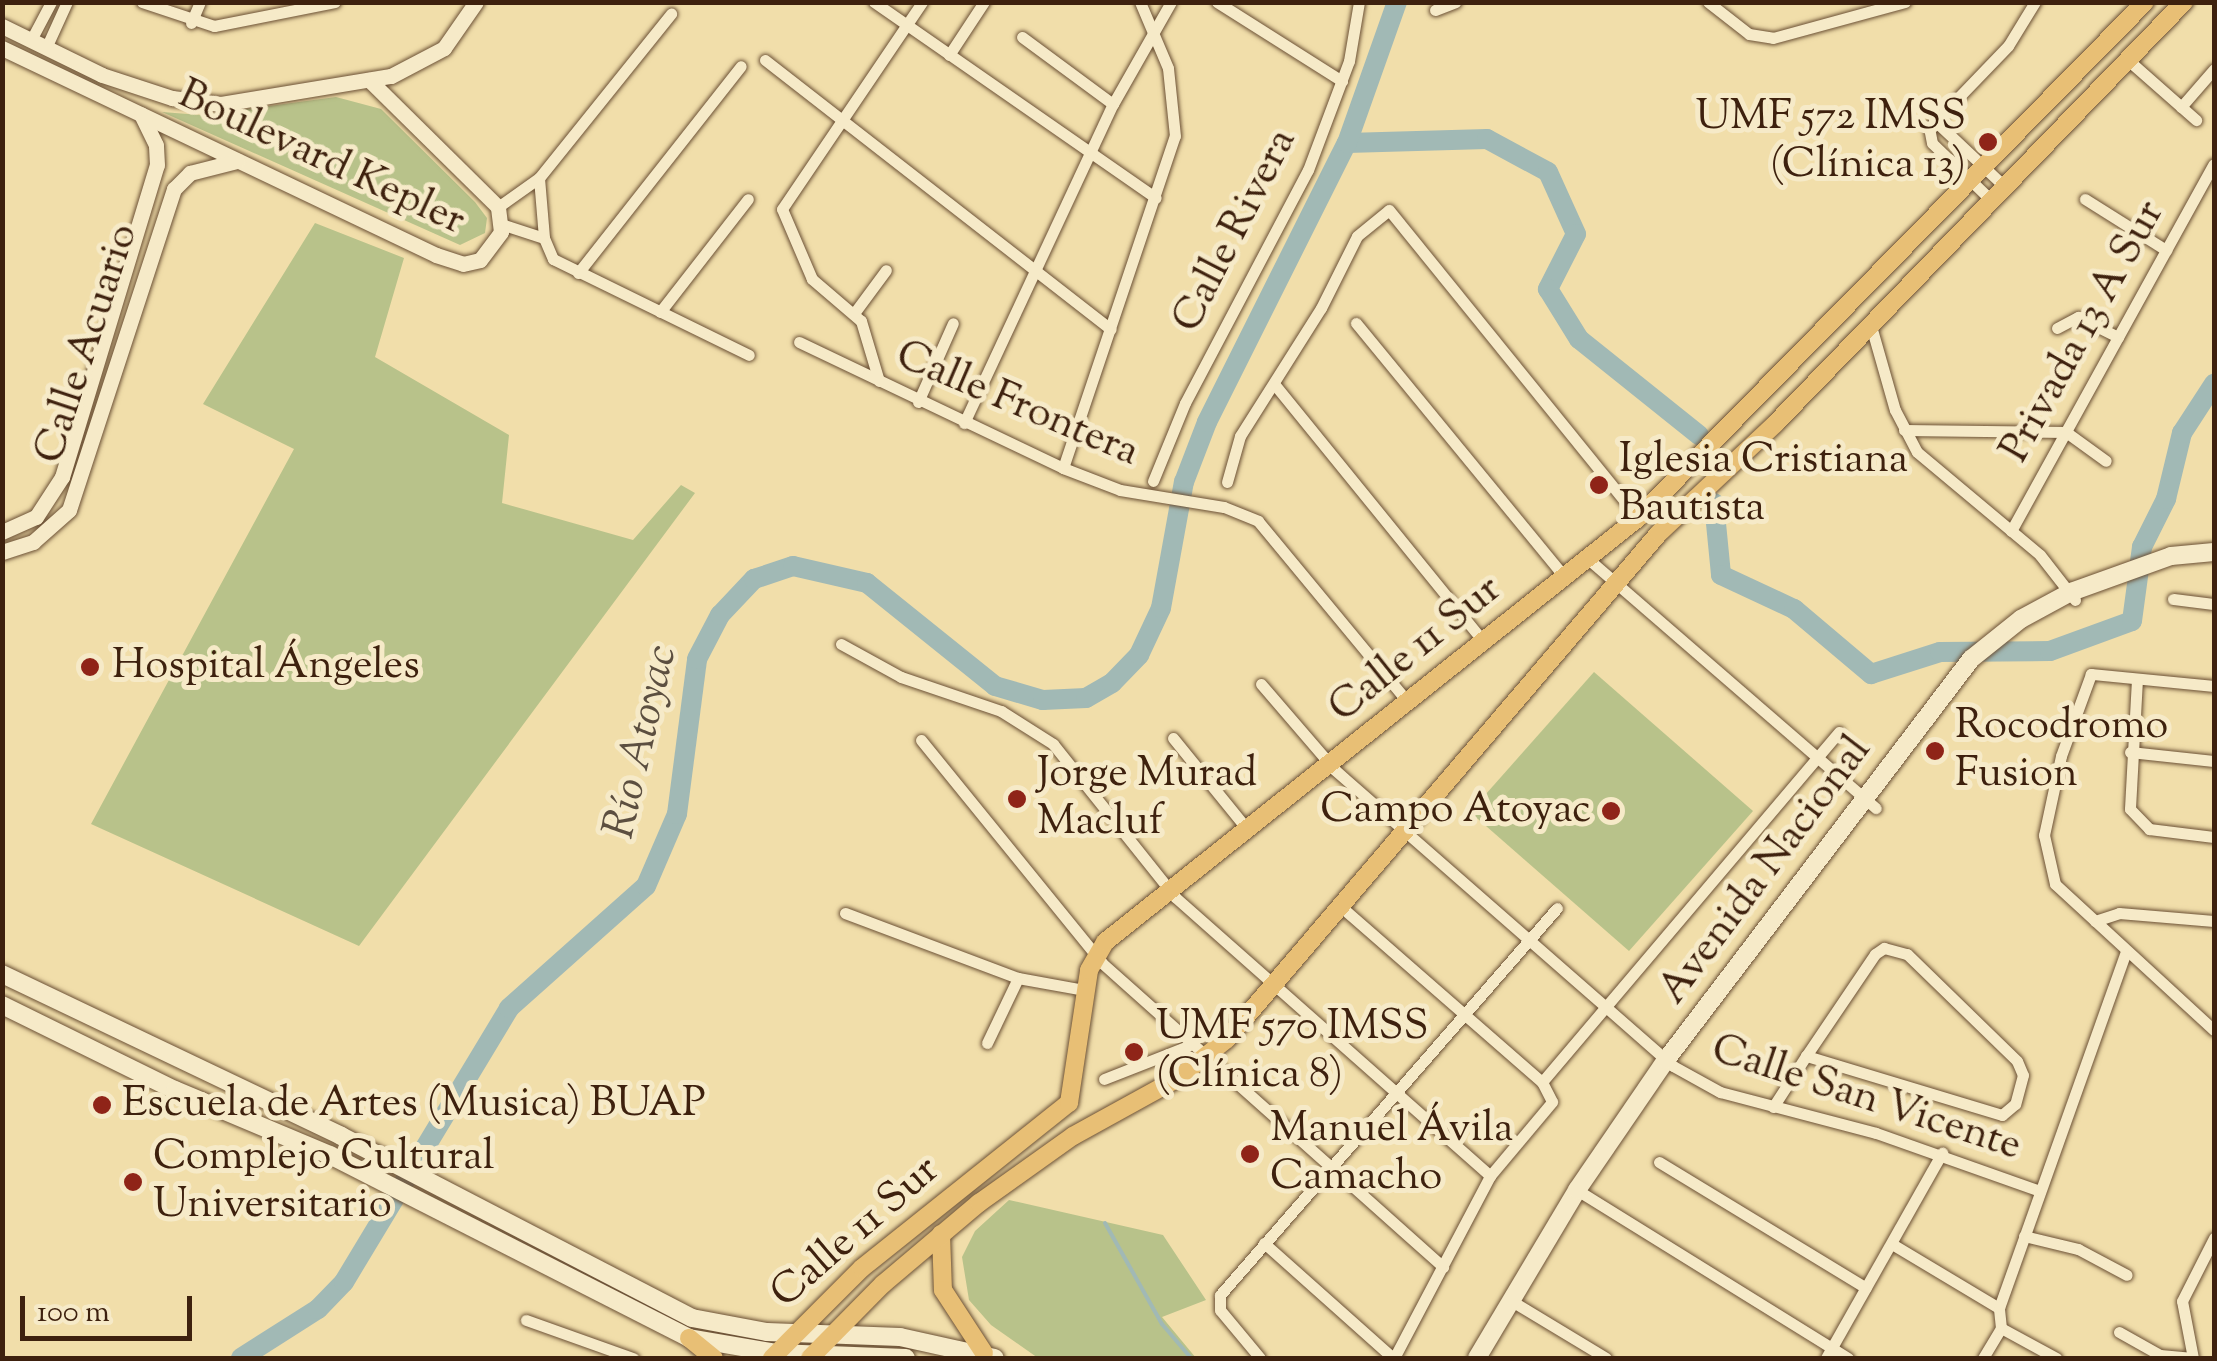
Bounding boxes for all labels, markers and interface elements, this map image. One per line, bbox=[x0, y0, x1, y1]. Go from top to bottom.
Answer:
street label: Boulevard Kepler bbox=[170, 71, 472, 247]
place label: UMF 572 IMSS (Clínica 13) bbox=[1696, 93, 1966, 192]
street label: Calle Rivera bbox=[1163, 121, 1309, 341]
marker: UMF 572 IMSS (Clínica 13) bbox=[1975, 129, 2001, 155]
street label: Privada 13 A Sur bbox=[1991, 192, 2177, 472]
street label: Calle Acuario bbox=[26, 218, 150, 470]
street label: Calle Frontera bbox=[888, 331, 1146, 479]
place label: Iglesia Cristiana Bautista bbox=[1619, 436, 1908, 534]
marker: Iglesia Cristiana Bautista bbox=[1588, 474, 1610, 496]
street label: Calle 11 Sur bbox=[1320, 565, 1512, 735]
water label: Río Atoyac bbox=[595, 640, 691, 844]
place label: Hospital Ángeles bbox=[112, 642, 420, 692]
marker: Hospital Ángeles bbox=[77, 654, 103, 680]
place label: Rocodromo Fusion bbox=[1955, 702, 2168, 800]
street label: Avenida Nacional bbox=[1649, 727, 1883, 1015]
marker: Rocodromo Fusion bbox=[1924, 740, 1946, 762]
place label: Jorge Murad Macluf bbox=[1037, 750, 1257, 848]
place label: Campo Atoyac bbox=[1320, 786, 1591, 836]
marker: Jorge Murad Macluf bbox=[1006, 788, 1028, 810]
marker: Campo Atoyac bbox=[1600, 800, 1622, 822]
place label: UMF 570 IMSS (Clínica 8) bbox=[1156, 1003, 1429, 1102]
street label: Calle San Vicente bbox=[1705, 1025, 2027, 1173]
marker: UMF 570 IMSS (Clínica 8) bbox=[1121, 1039, 1147, 1065]
place label: Escuela de Artes (Musica) BUAP bbox=[122, 1080, 706, 1130]
marker: Escuela de Artes (Musica) BUAP bbox=[91, 1094, 113, 1116]
place label: Manuel Ávila Camacho bbox=[1270, 1105, 1513, 1204]
place label: Complejo Cultural Universitario bbox=[153, 1133, 494, 1232]
marker: Manuel Ávila Camacho bbox=[1239, 1143, 1261, 1165]
street label: Calle 11 Sur bbox=[761, 1146, 951, 1320]
marker: Complejo Cultural Universitario bbox=[122, 1171, 144, 1193]
scale bar bbox=[25, 1276, 198, 1338]
text: 100 m bbox=[37, 1292, 110, 1335]

